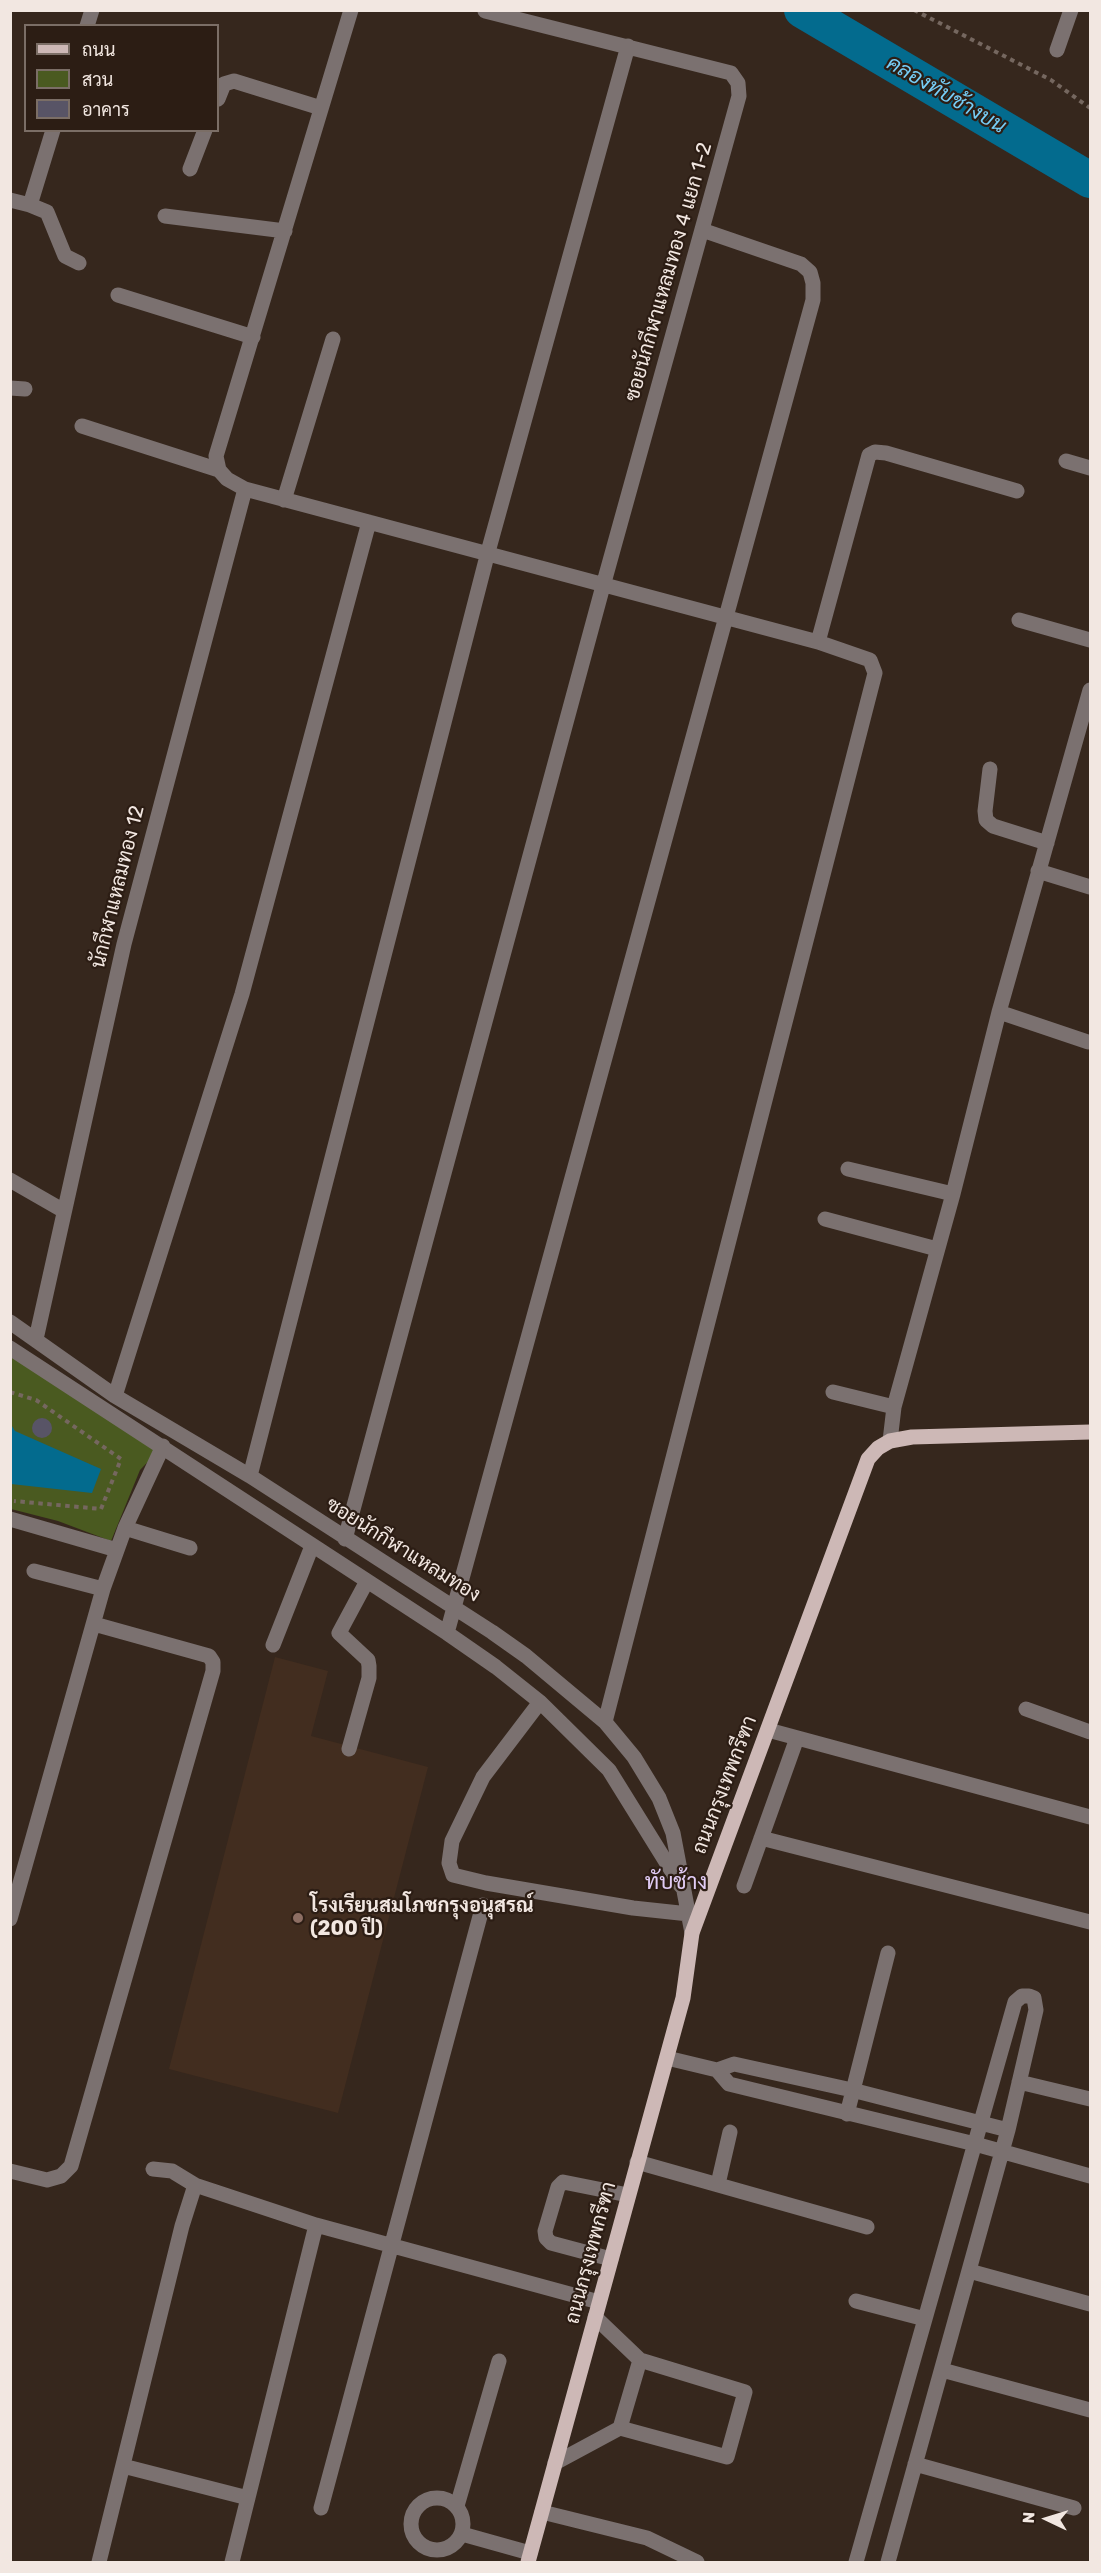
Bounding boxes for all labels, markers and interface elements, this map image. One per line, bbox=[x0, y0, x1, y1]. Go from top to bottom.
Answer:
legend bbox=[24, 24, 219, 132]
text: ถนน bbox=[82, 39, 115, 61]
water label: คลองทับช้างบน bbox=[882, 51, 1010, 139]
text: สวน bbox=[82, 69, 113, 91]
text: อาคาร bbox=[82, 99, 130, 121]
street label: ซอยนักกีฬาแหลมทอง 4 แยก 1-2 bbox=[620, 140, 718, 404]
street label: นักกีฬาแหลมทอง 12 bbox=[86, 803, 150, 971]
street label: ซอยนักกีฬาแหลมทอง bbox=[321, 1493, 485, 1607]
street label: ถนนกรุงเทพกรีฑา bbox=[688, 1712, 762, 1858]
district label: ทับช้าง bbox=[645, 1870, 707, 1896]
place label: โรงเรียนสมโภชกรุงอนุสรณ์ (200 ปี) bbox=[310, 1894, 534, 1941]
marker: โรงเรียนสมโภชกรุงอนุสรณ์ (200 ปี) bbox=[291, 1911, 305, 1925]
street label: ถนนกรุงเทพกรีฑา bbox=[560, 2179, 622, 2327]
north arrow bbox=[1017, 2489, 1077, 2549]
text: N bbox=[1019, 2511, 1038, 2524]

